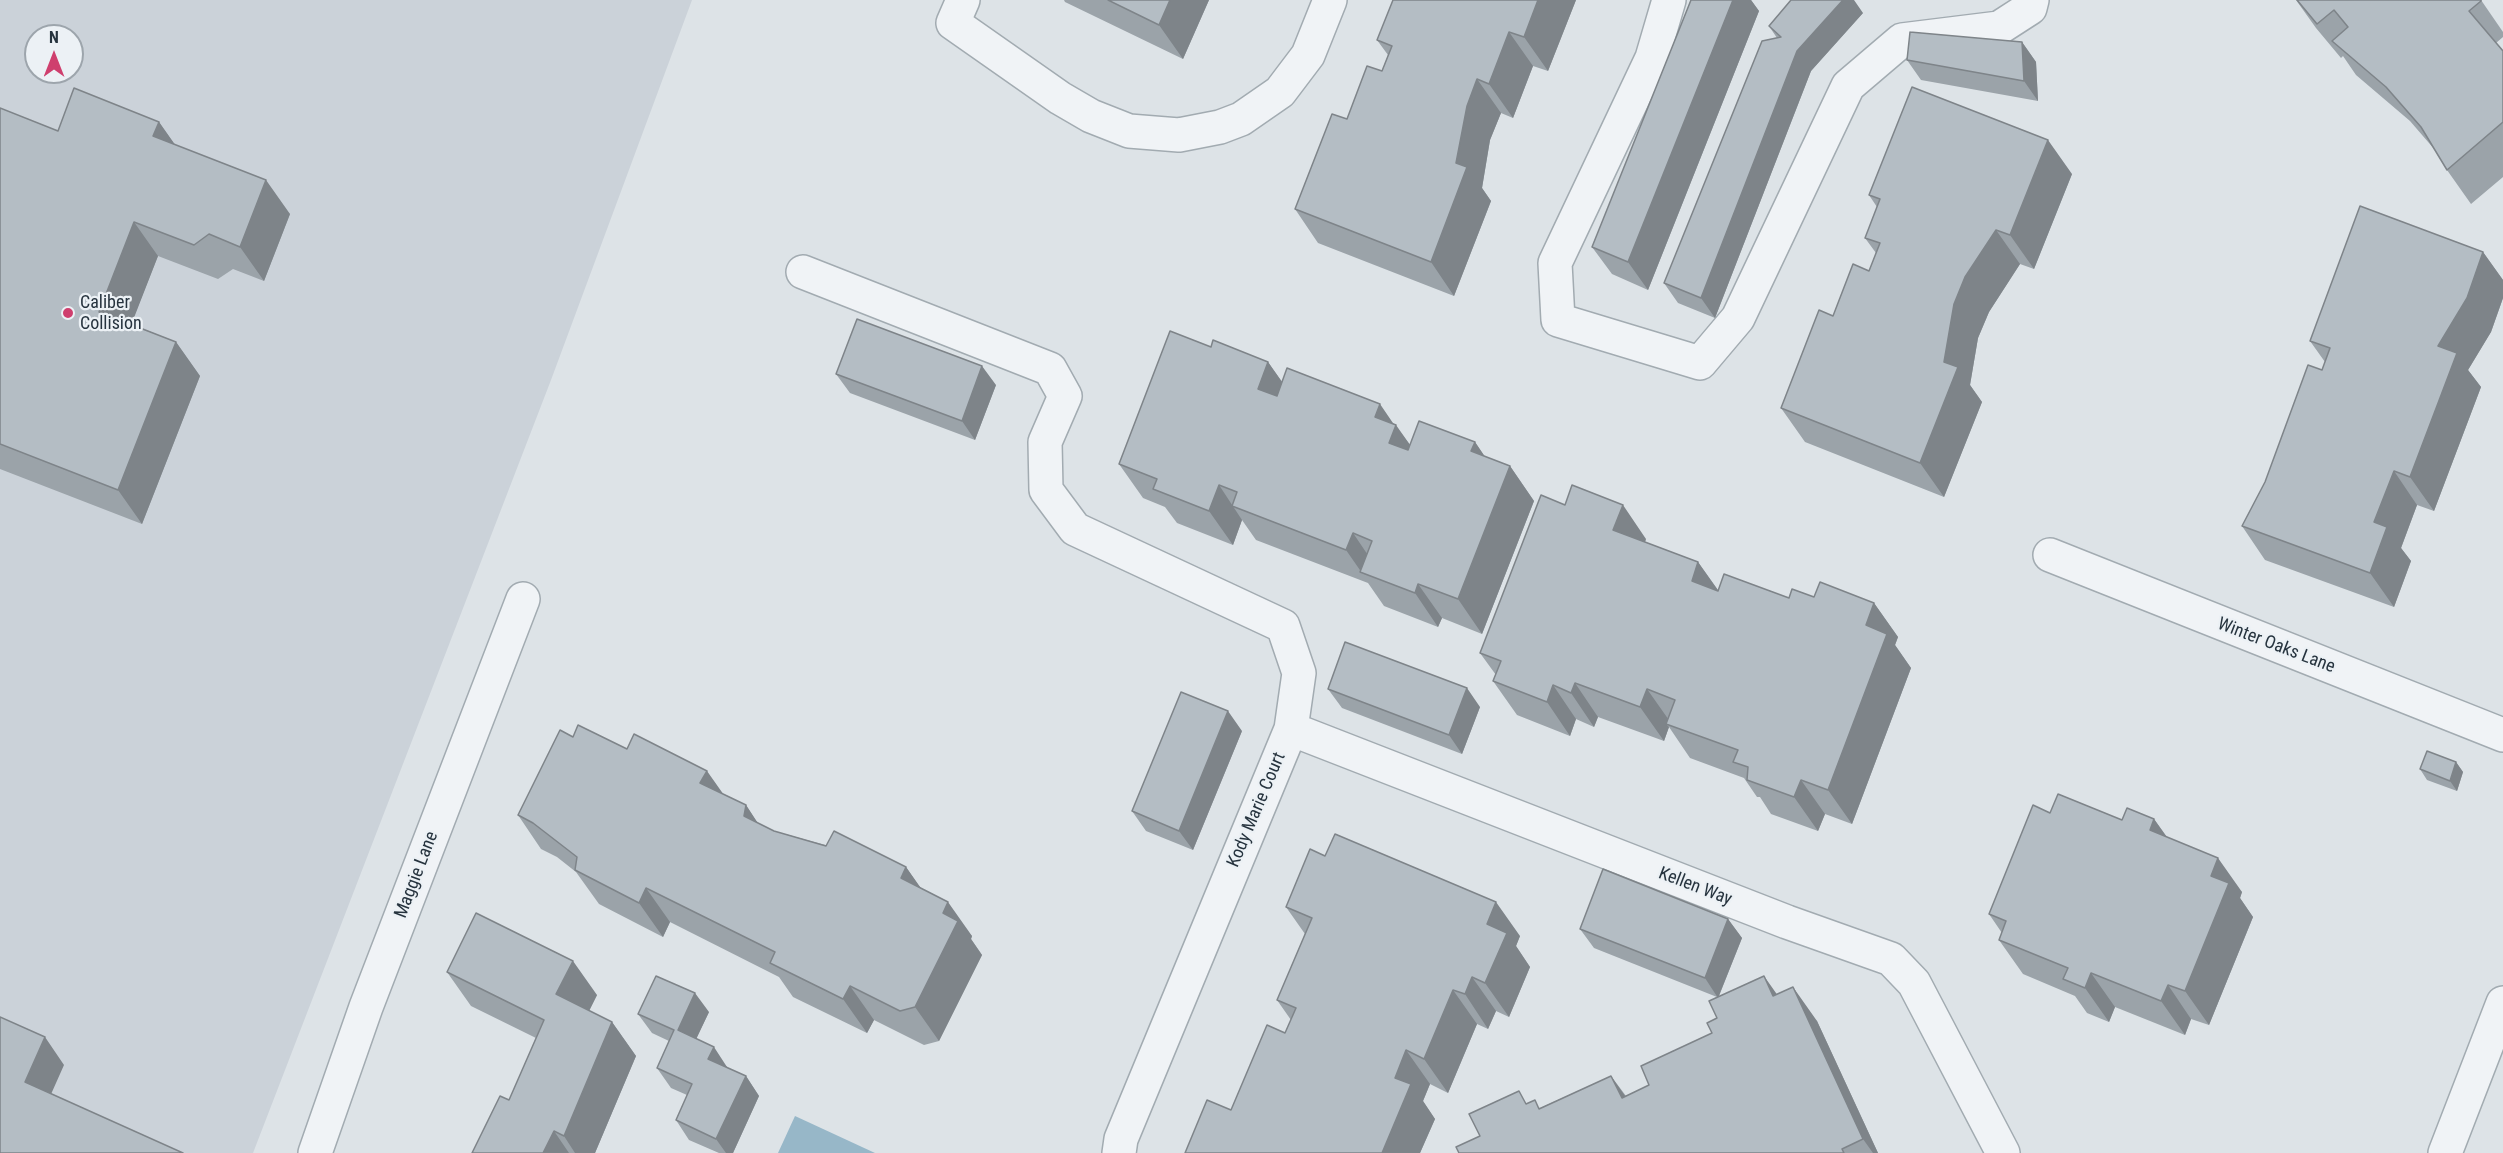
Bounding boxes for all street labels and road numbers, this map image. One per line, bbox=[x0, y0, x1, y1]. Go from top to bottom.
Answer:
street label: Winter Oaks Lane bbox=[2214, 614, 2338, 678]
street label: Kody Marie Court bbox=[1223, 749, 1291, 871]
street label: Maggie Lane bbox=[391, 829, 443, 921]
street label: Kellen Way bbox=[1655, 863, 1735, 911]

